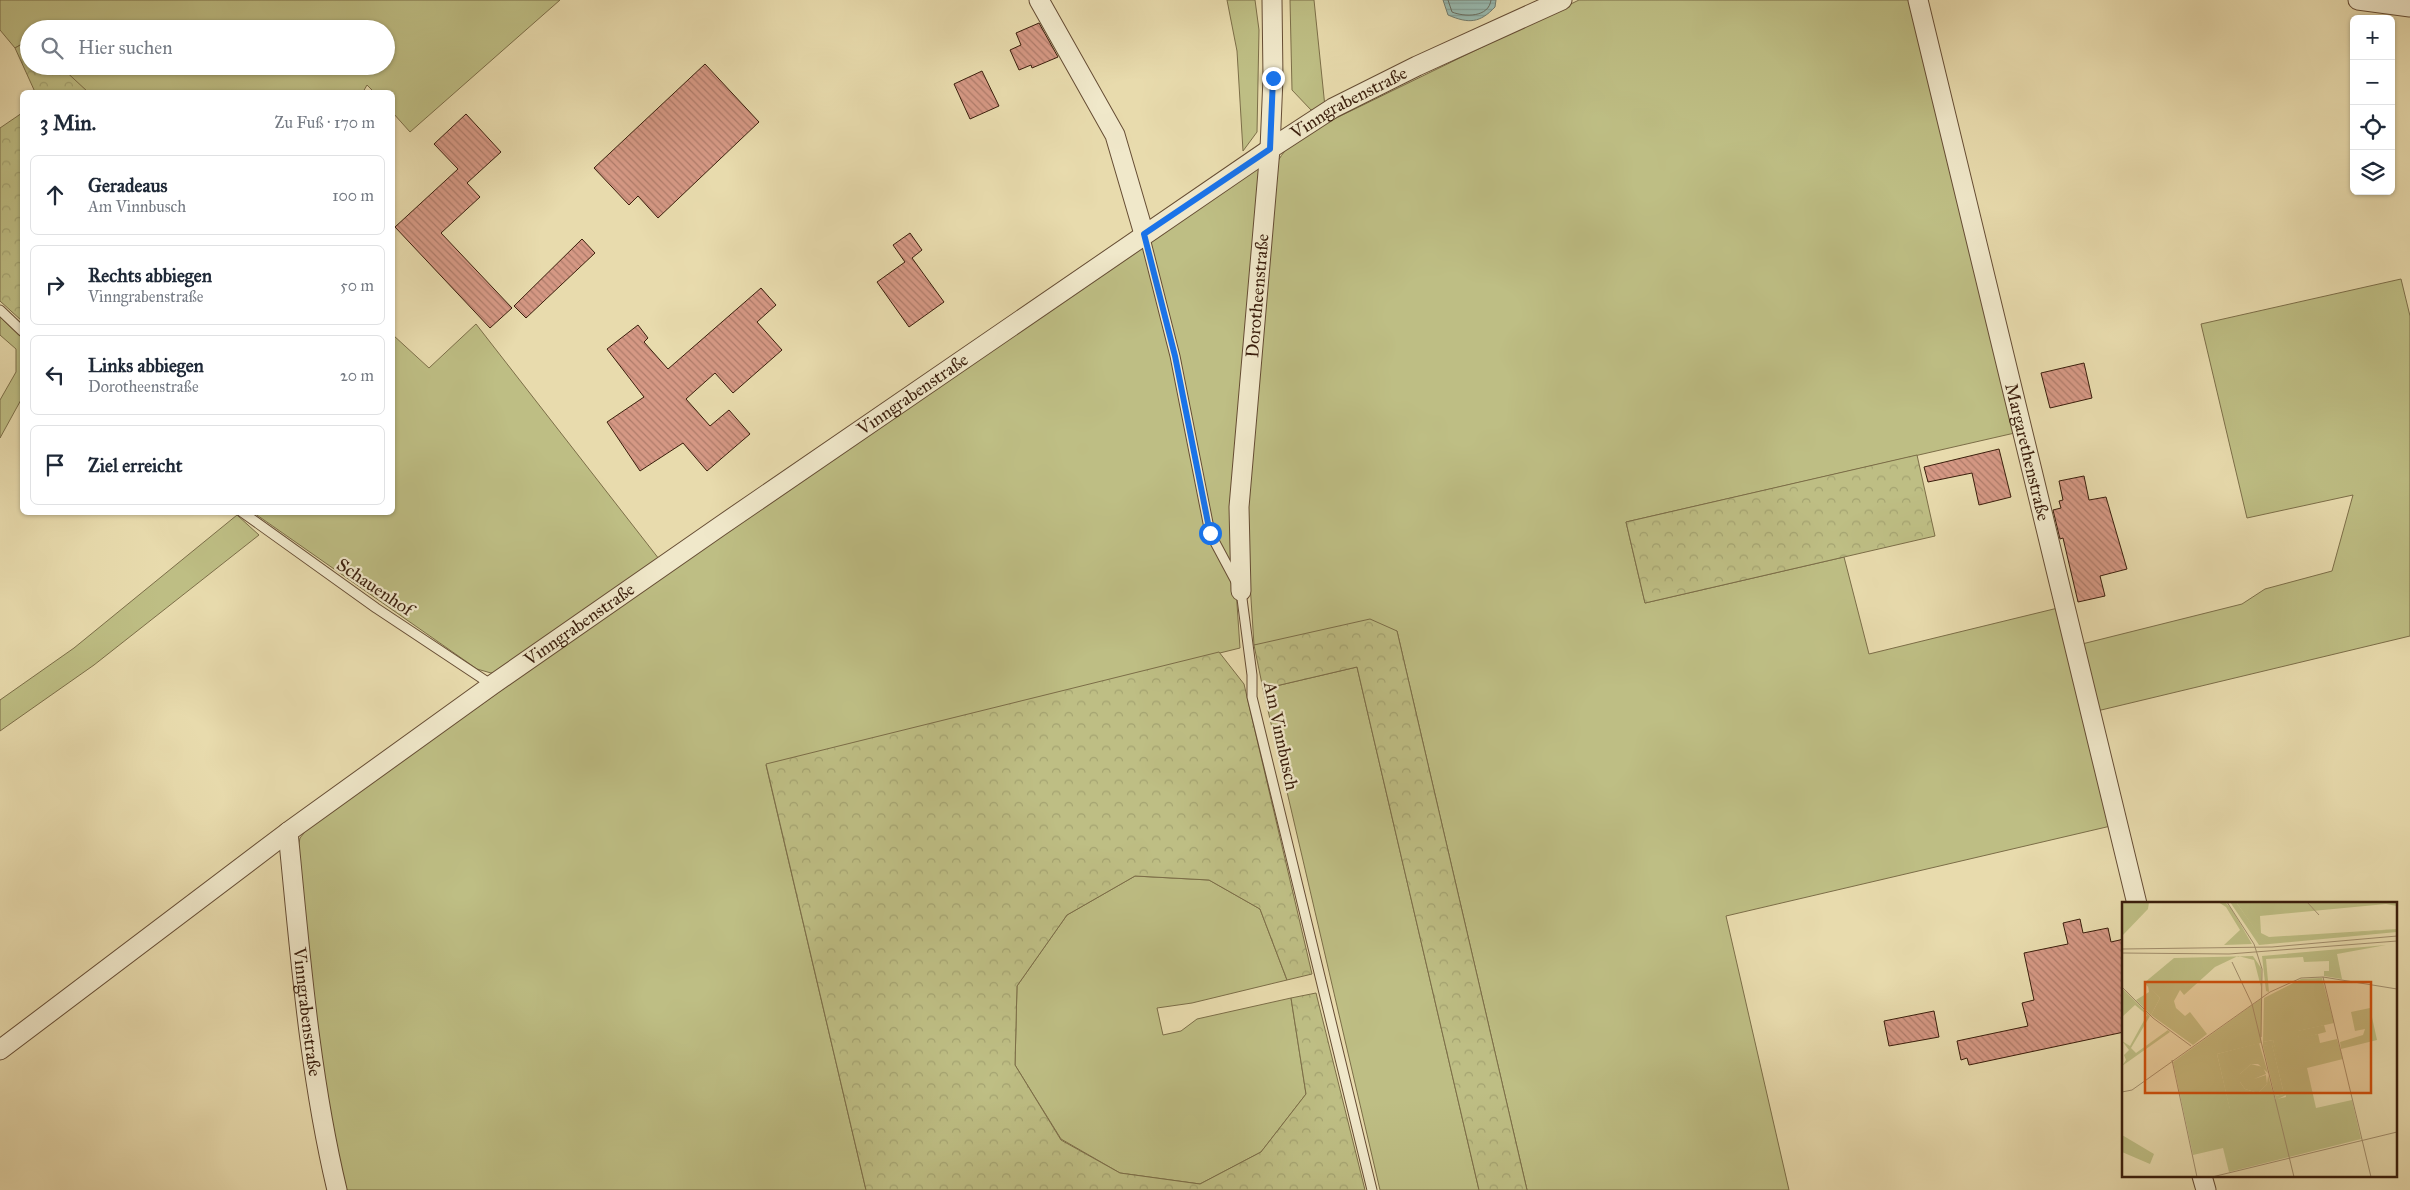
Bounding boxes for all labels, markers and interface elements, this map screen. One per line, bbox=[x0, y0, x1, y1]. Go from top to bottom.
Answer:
map controls bbox=[2350, 15, 2395, 195]
button: + bbox=[2350, 15, 2395, 60]
search box bbox=[20, 20, 395, 75]
icon: search bbox=[38, 34, 66, 62]
text: Hier suchen bbox=[78, 36, 172, 59]
button: − bbox=[2350, 60, 2395, 105]
street label: Vinngrabenstraße bbox=[1285, 62, 1411, 144]
route end bbox=[1262, 67, 1285, 90]
button: locate bbox=[2350, 105, 2395, 150]
text: 3 Min. bbox=[40, 110, 96, 136]
text: Zu Fuß · 170 m bbox=[275, 113, 375, 132]
button: layers bbox=[2350, 150, 2395, 195]
text: Geradeaus bbox=[88, 174, 167, 197]
icon: ahead bbox=[41, 181, 69, 209]
text: 100 m bbox=[332, 186, 374, 205]
text: Am Vinnbusch bbox=[88, 197, 186, 216]
street label: Dorotheenstraße bbox=[1241, 233, 1274, 359]
text: Rechts abbiegen bbox=[88, 264, 212, 287]
icon: right bbox=[41, 271, 69, 299]
text: 50 m bbox=[340, 276, 374, 295]
text: Vinngrabenstraße bbox=[88, 287, 203, 306]
street label: Vinngrabenstraße bbox=[852, 348, 972, 441]
text: Links abbiegen bbox=[88, 354, 204, 377]
icon: left bbox=[41, 361, 69, 389]
text: 20 m bbox=[340, 366, 374, 385]
text: Dorotheenstraße bbox=[88, 377, 199, 396]
street label: Margarethenstraße bbox=[2000, 381, 2055, 523]
icon: arrive bbox=[41, 451, 69, 479]
text: Ziel erreicht bbox=[88, 454, 182, 477]
route start bbox=[1199, 522, 1222, 545]
street label: Schauenhof bbox=[333, 553, 420, 622]
street label: Vinngrabenstraße bbox=[519, 578, 639, 671]
street label: Am Vinnbusch bbox=[1259, 679, 1303, 792]
inset map bbox=[2122, 902, 2398, 1178]
street label: Vinngrabenstraße bbox=[288, 945, 326, 1078]

